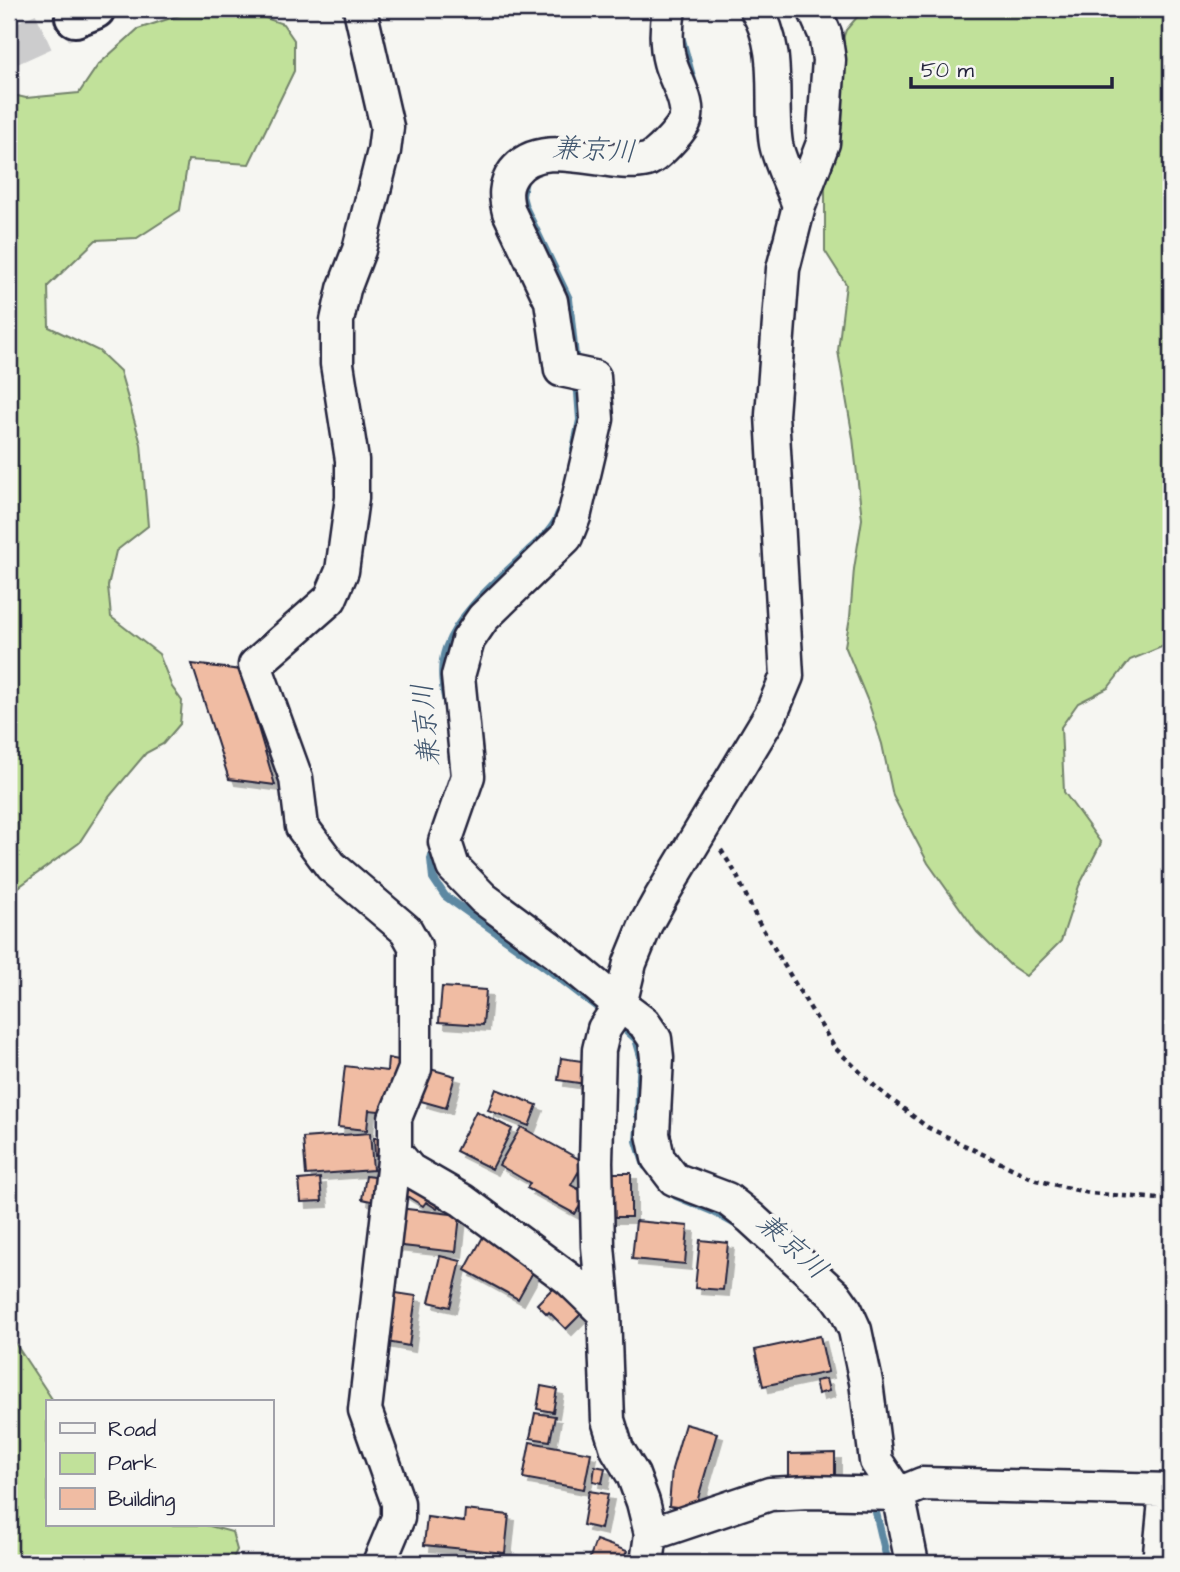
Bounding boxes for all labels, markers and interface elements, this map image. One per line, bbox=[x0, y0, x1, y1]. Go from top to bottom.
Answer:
scale bar bbox=[911, 46, 1112, 90]
text: 50 m bbox=[921, 56, 975, 85]
water label: 兼京川 bbox=[551, 128, 637, 172]
water label: 兼京川 bbox=[403, 681, 449, 769]
water label: 兼京川 bbox=[748, 1203, 836, 1289]
legend bbox=[46, 1400, 273, 1526]
text: Road bbox=[108, 1415, 156, 1444]
text: Park bbox=[108, 1449, 157, 1478]
text: Building bbox=[108, 1485, 176, 1516]

